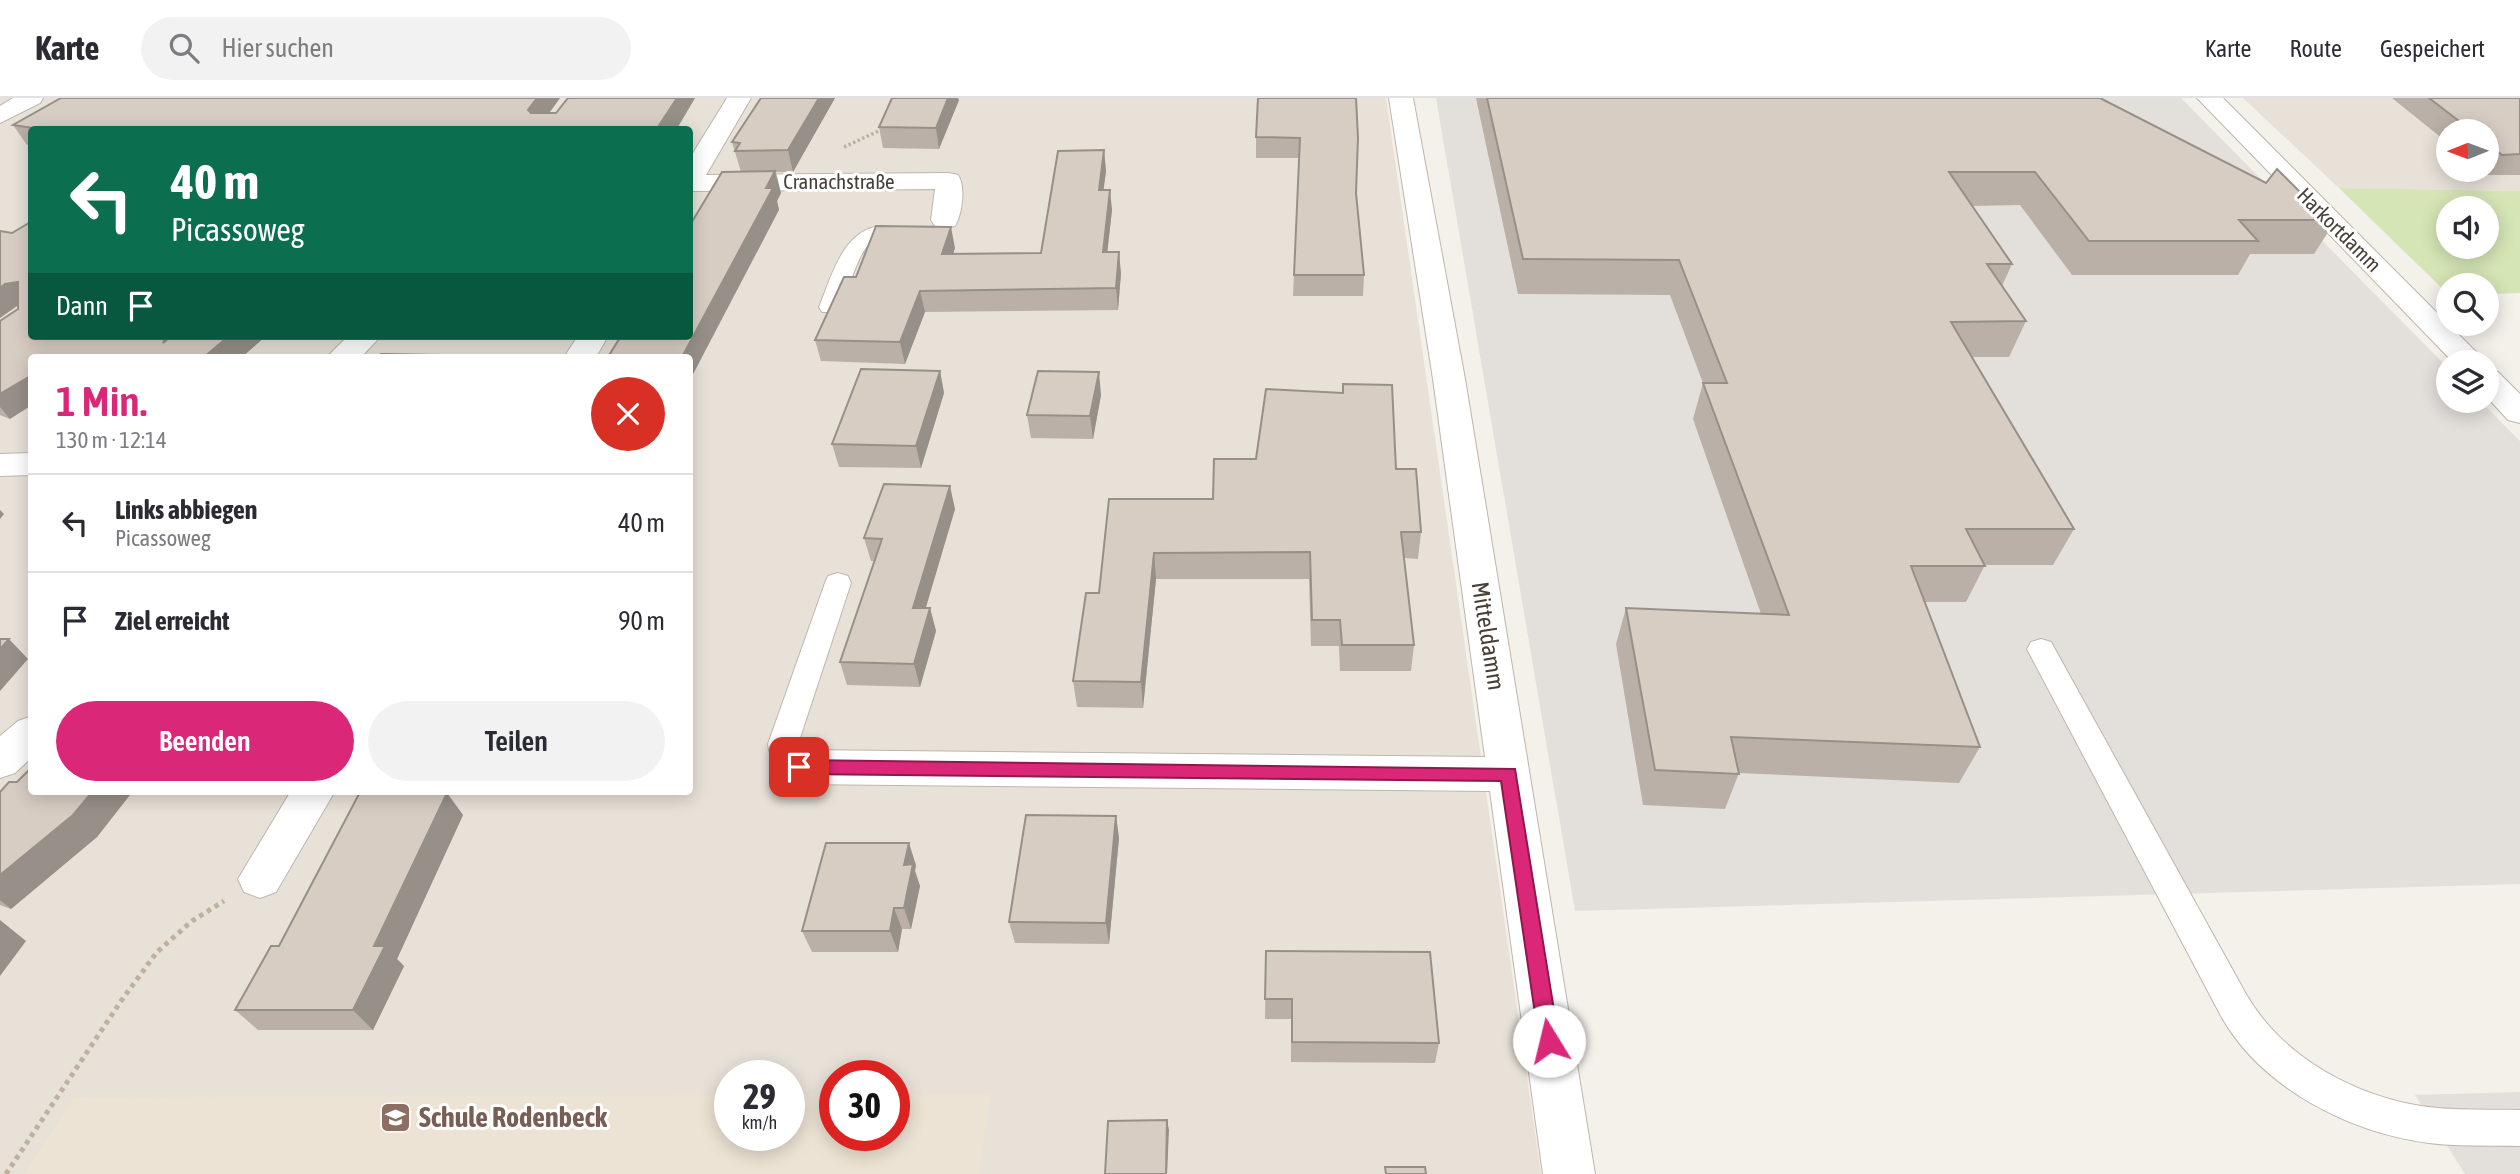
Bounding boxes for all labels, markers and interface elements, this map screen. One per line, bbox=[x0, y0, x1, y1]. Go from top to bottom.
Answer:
search box bbox=[141, 17, 631, 80]
text: Karte bbox=[35, 29, 99, 67]
icon: search bbox=[165, 29, 203, 67]
text: Hier suchen bbox=[221, 33, 334, 63]
text: Karte bbox=[2205, 35, 2251, 62]
text: Route bbox=[2289, 35, 2342, 62]
text: Gespeichert bbox=[2380, 35, 2485, 62]
north arrow bbox=[2436, 119, 2499, 182]
map controls bbox=[2436, 119, 2499, 413]
text: 40 m bbox=[171, 153, 259, 209]
icon: left bbox=[56, 154, 147, 245]
street label: Cranachstraße bbox=[783, 169, 895, 193]
street label: Harkortdamm bbox=[2293, 182, 2387, 276]
button: sound bbox=[2436, 196, 2499, 259]
text: Picassoweg bbox=[171, 211, 305, 248]
button: search bbox=[2436, 273, 2499, 336]
icon: arrive bbox=[122, 287, 160, 325]
text: Dann bbox=[56, 291, 108, 321]
button: layers bbox=[2436, 350, 2499, 413]
text: 1 Min. bbox=[56, 377, 147, 425]
button: close bbox=[591, 377, 665, 451]
text: 130 m · 12:14 bbox=[56, 427, 167, 453]
text: Links abbiegen bbox=[115, 495, 257, 525]
icon: left bbox=[56, 504, 94, 542]
text: 40 m bbox=[618, 508, 665, 538]
text: Picassoweg bbox=[115, 525, 211, 551]
street label: Mitteldamm bbox=[1467, 580, 1510, 692]
icon: arrive bbox=[56, 602, 94, 640]
text: Ziel erreicht bbox=[115, 606, 230, 636]
text: 90 m bbox=[618, 606, 665, 636]
button: Beenden bbox=[56, 701, 354, 781]
button: Teilen bbox=[368, 701, 665, 781]
pin bbox=[769, 737, 829, 797]
icon: arrive bbox=[780, 748, 818, 786]
position arrow bbox=[1512, 1004, 1586, 1078]
speed limit sign: 30 bbox=[819, 1060, 910, 1151]
text: 29 bbox=[743, 1076, 776, 1116]
school or university icon: Schule Rodenbeck bbox=[379, 1100, 413, 1134]
place label: Schule Rodenbeck bbox=[419, 1101, 608, 1133]
text: km/h bbox=[742, 1112, 777, 1133]

